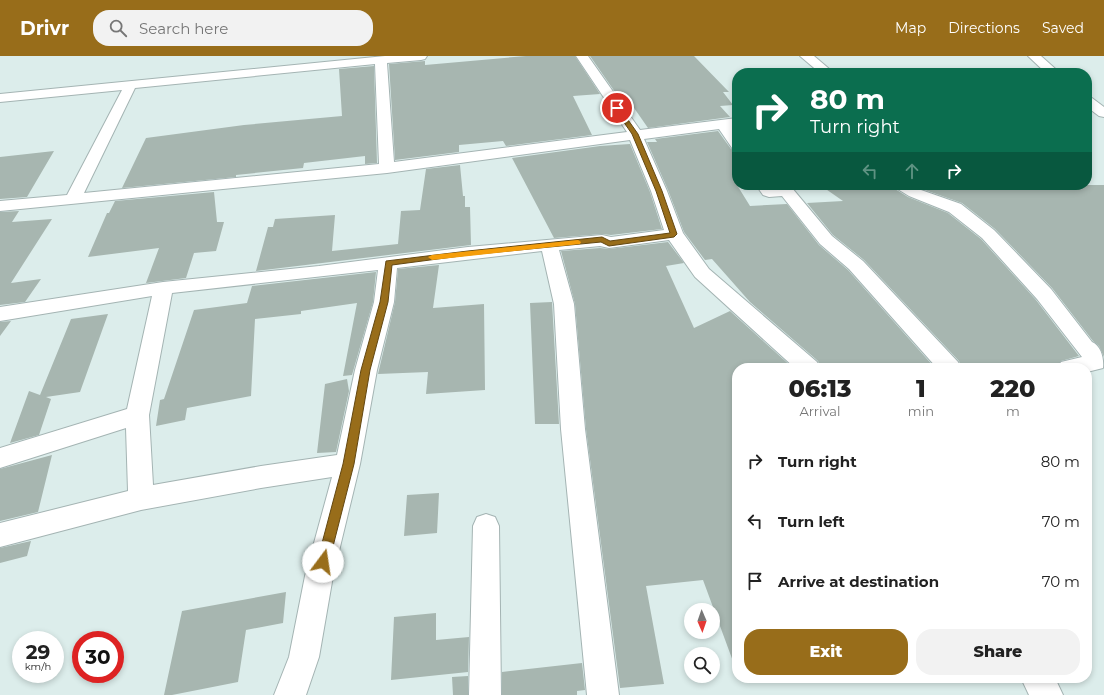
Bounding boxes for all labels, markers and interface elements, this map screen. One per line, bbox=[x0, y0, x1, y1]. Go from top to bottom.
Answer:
search box bbox=[93, 10, 373, 46]
text: Drivr bbox=[20, 17, 69, 40]
icon: search bbox=[107, 17, 129, 39]
text: Search here bbox=[139, 19, 228, 38]
text: Map bbox=[895, 19, 926, 37]
text: Directions bbox=[948, 19, 1020, 37]
text: Saved bbox=[1042, 19, 1084, 37]
text: 80 m bbox=[810, 82, 885, 116]
icon: right bbox=[744, 84, 796, 136]
pin bbox=[600, 91, 634, 125]
icon: arrive bbox=[606, 97, 628, 119]
text: Turn right bbox=[810, 116, 900, 138]
icon: left bbox=[859, 160, 881, 182]
icon: ahead bbox=[901, 160, 923, 182]
icon: right bbox=[943, 160, 965, 182]
text: 06:13 bbox=[788, 374, 851, 403]
text: 1 bbox=[916, 374, 926, 403]
text: 220 bbox=[990, 374, 1036, 403]
text: Arrival bbox=[799, 403, 840, 419]
text: min bbox=[908, 403, 934, 419]
text: m bbox=[1006, 403, 1020, 419]
icon: right bbox=[744, 450, 766, 472]
text: Turn right bbox=[778, 452, 857, 471]
text: 80 m bbox=[1041, 452, 1080, 471]
icon: left bbox=[744, 510, 766, 532]
text: Turn left bbox=[778, 512, 845, 531]
text: 70 m bbox=[1042, 512, 1080, 531]
position arrow bbox=[302, 541, 344, 583]
icon: arrive bbox=[744, 570, 766, 592]
text: Arrive at destination bbox=[778, 572, 939, 591]
text: 70 m bbox=[1042, 572, 1080, 591]
north arrow bbox=[684, 603, 720, 639]
map controls bbox=[684, 603, 720, 683]
button: Exit bbox=[744, 629, 908, 675]
button: Share bbox=[916, 629, 1080, 675]
speed limit sign: 30 bbox=[72, 631, 124, 683]
text: 29 bbox=[26, 640, 50, 664]
button: search bbox=[684, 647, 720, 683]
text: km/h bbox=[25, 660, 51, 673]

